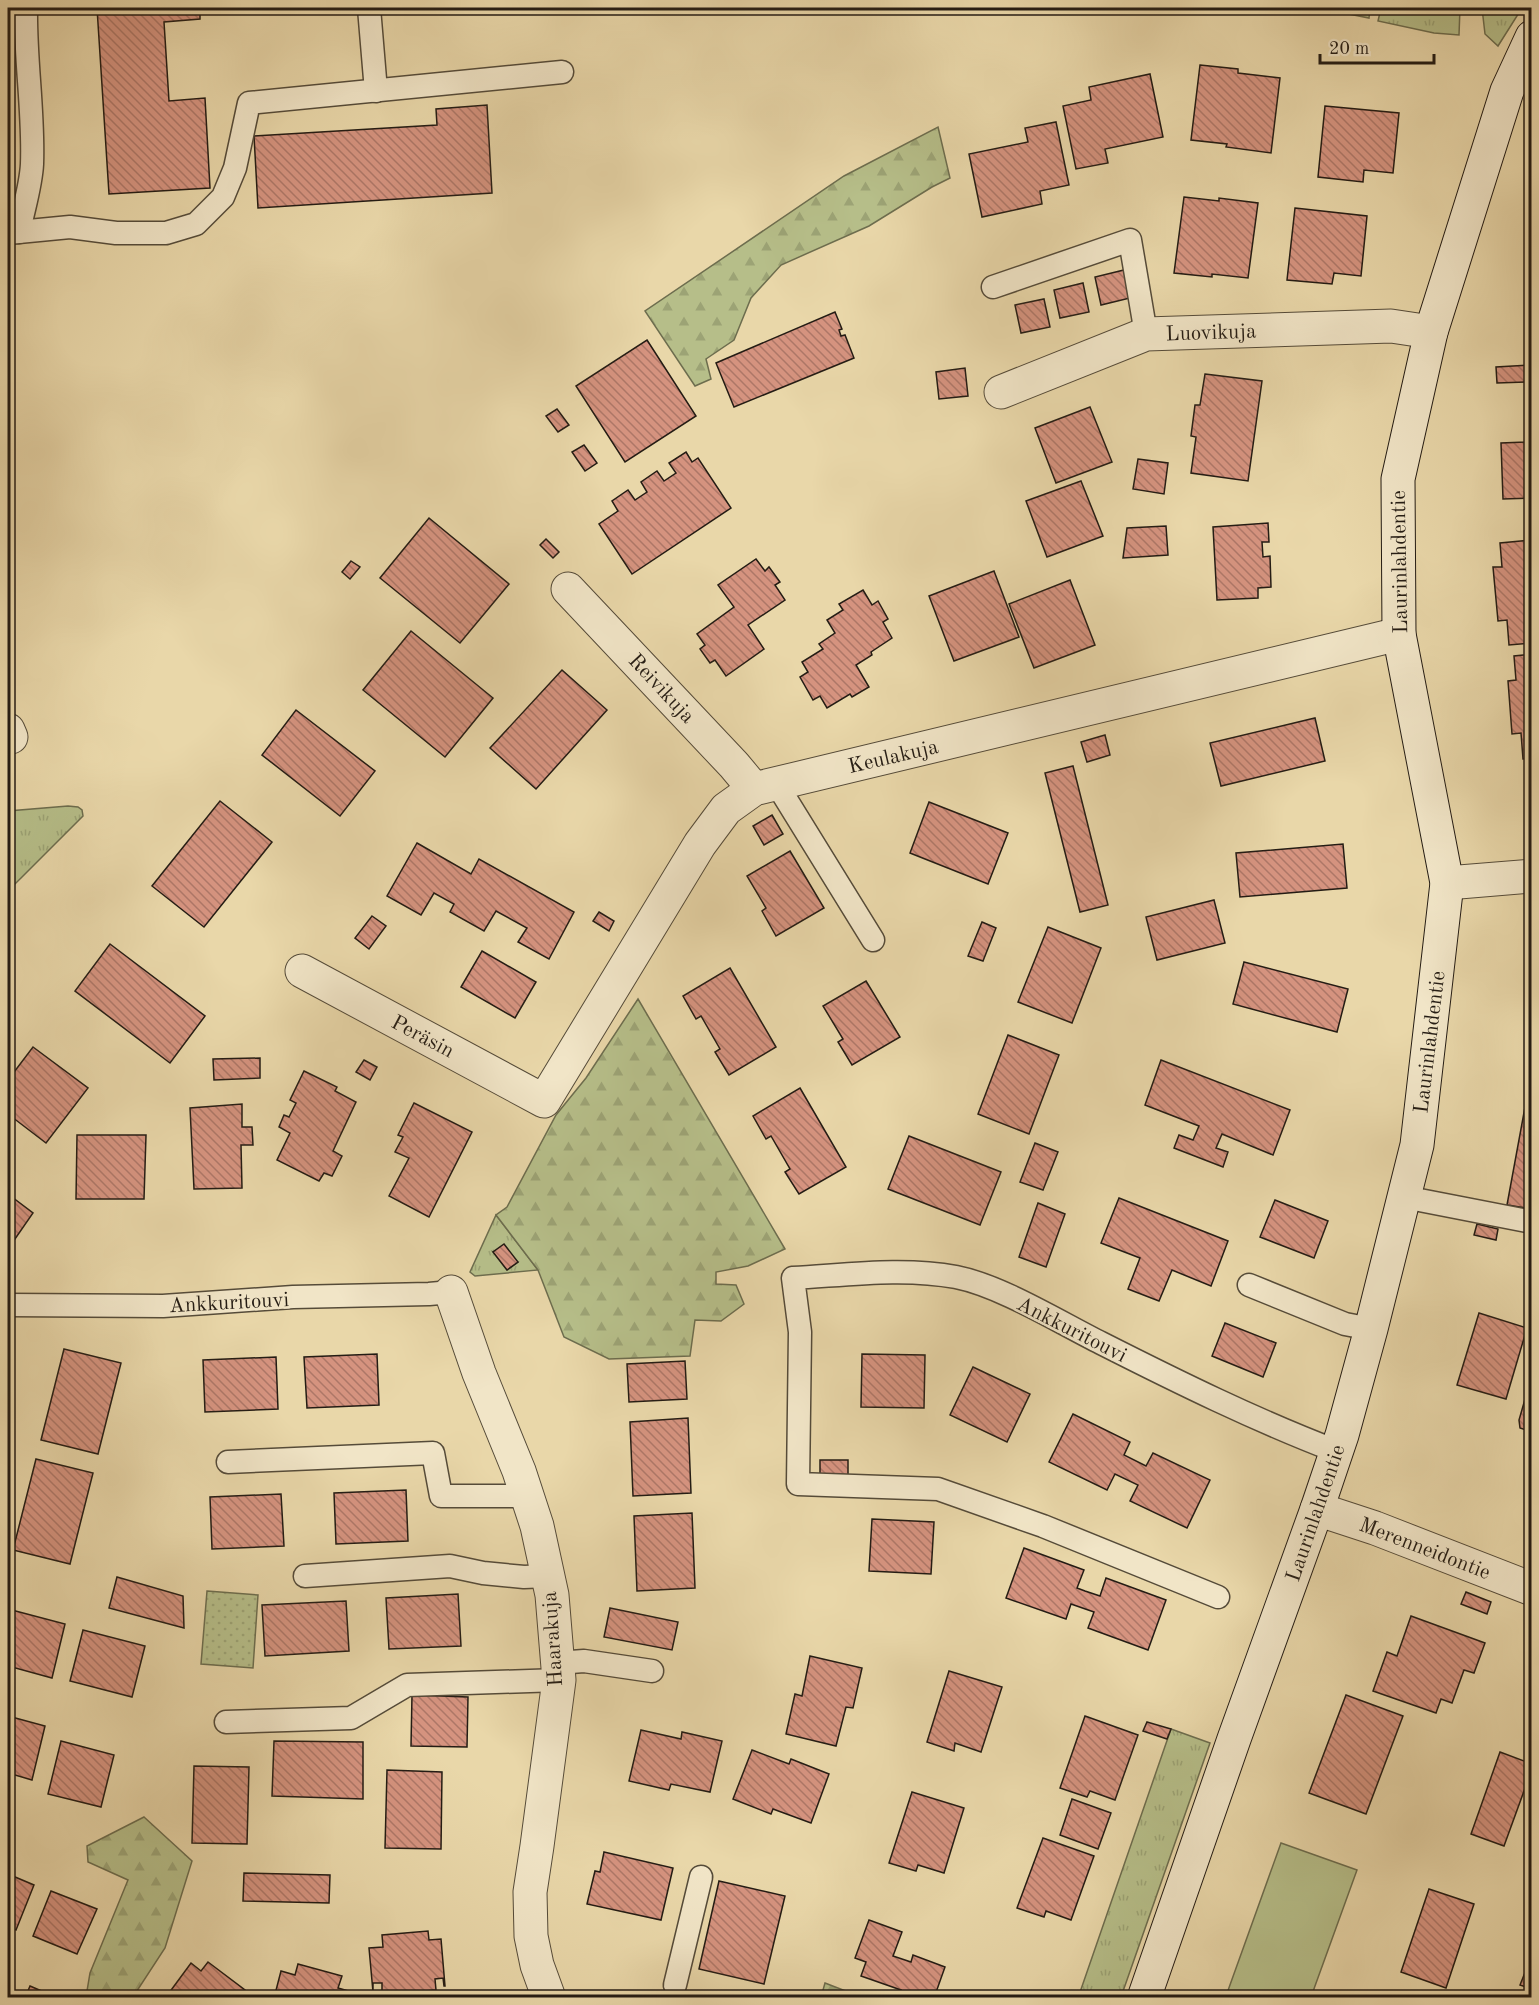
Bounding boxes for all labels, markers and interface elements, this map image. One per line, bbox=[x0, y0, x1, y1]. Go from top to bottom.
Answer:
scale bar bbox=[1320, 27, 1434, 65]
text: 20 m bbox=[1329, 40, 1369, 58]
street label: Luovikuja bbox=[1165, 321, 1257, 346]
street label: Laurinlahdentie bbox=[1389, 490, 1412, 634]
street label: Reivikuja bbox=[624, 650, 698, 728]
street label: Keulakuja bbox=[846, 737, 941, 778]
street label: Laurinlahdentie bbox=[1411, 970, 1450, 1115]
street label: Peräsin bbox=[387, 1012, 457, 1063]
street label: Ankkuritouvi bbox=[168, 1290, 290, 1317]
street label: Ankkuritouvi bbox=[1013, 1294, 1130, 1367]
street label: Laurinlahdentie bbox=[1283, 1442, 1350, 1585]
street label: Merenneidontie bbox=[1356, 1515, 1493, 1584]
street label: Haarakuja bbox=[540, 1591, 567, 1687]

